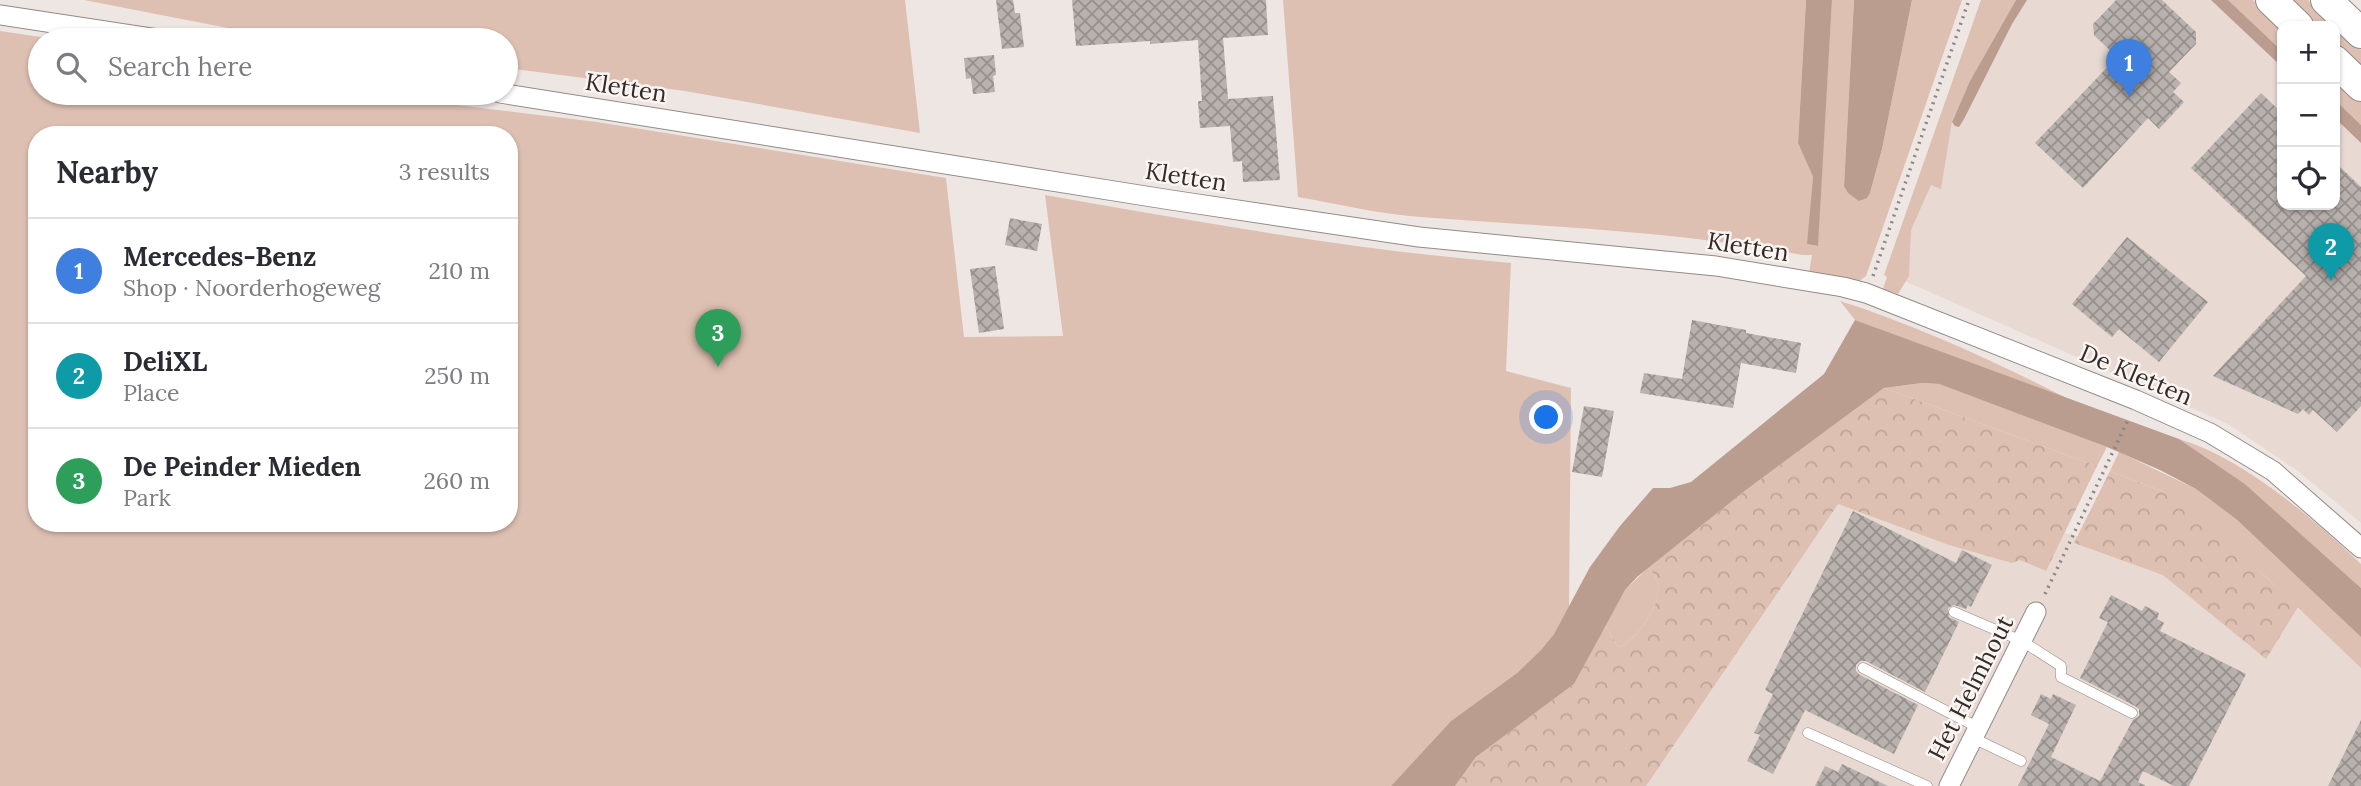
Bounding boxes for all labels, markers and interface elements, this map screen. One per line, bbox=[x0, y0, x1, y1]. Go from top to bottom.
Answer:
map controls bbox=[2277, 21, 2340, 210]
button: + bbox=[2277, 21, 2340, 84]
search box bbox=[28, 28, 518, 105]
pin: 1 bbox=[2106, 39, 2152, 97]
icon: search bbox=[52, 48, 90, 86]
text: Search here bbox=[108, 50, 252, 83]
street label: Kletten bbox=[583, 66, 669, 109]
button: − bbox=[2277, 84, 2340, 147]
button: locate bbox=[2277, 147, 2340, 210]
text: Nearby bbox=[56, 153, 158, 191]
street label: Kletten bbox=[1143, 155, 1229, 198]
text: 3 results bbox=[399, 157, 490, 186]
pin: 2 bbox=[2308, 223, 2354, 281]
street label: Kletten bbox=[1705, 225, 1791, 268]
text: Mercedes-Benz bbox=[123, 240, 316, 273]
text: 1 bbox=[74, 256, 84, 285]
text: 210 m bbox=[428, 256, 490, 285]
text: Shop · Noorderhogeweg bbox=[123, 273, 381, 302]
pin: 3 bbox=[695, 309, 741, 367]
street label: De Kletten bbox=[2075, 337, 2197, 412]
text: DeliXL bbox=[123, 345, 207, 378]
text: 2 bbox=[73, 361, 85, 390]
text: 250 m bbox=[424, 361, 490, 390]
text: Place bbox=[123, 378, 180, 407]
your location bbox=[1529, 400, 1563, 434]
text: De Peinder Mieden bbox=[123, 450, 361, 483]
text: 3 bbox=[73, 466, 85, 495]
text: 260 m bbox=[423, 466, 490, 495]
text: Park bbox=[123, 483, 171, 512]
street label: Het Helmhout bbox=[1921, 610, 2021, 765]

